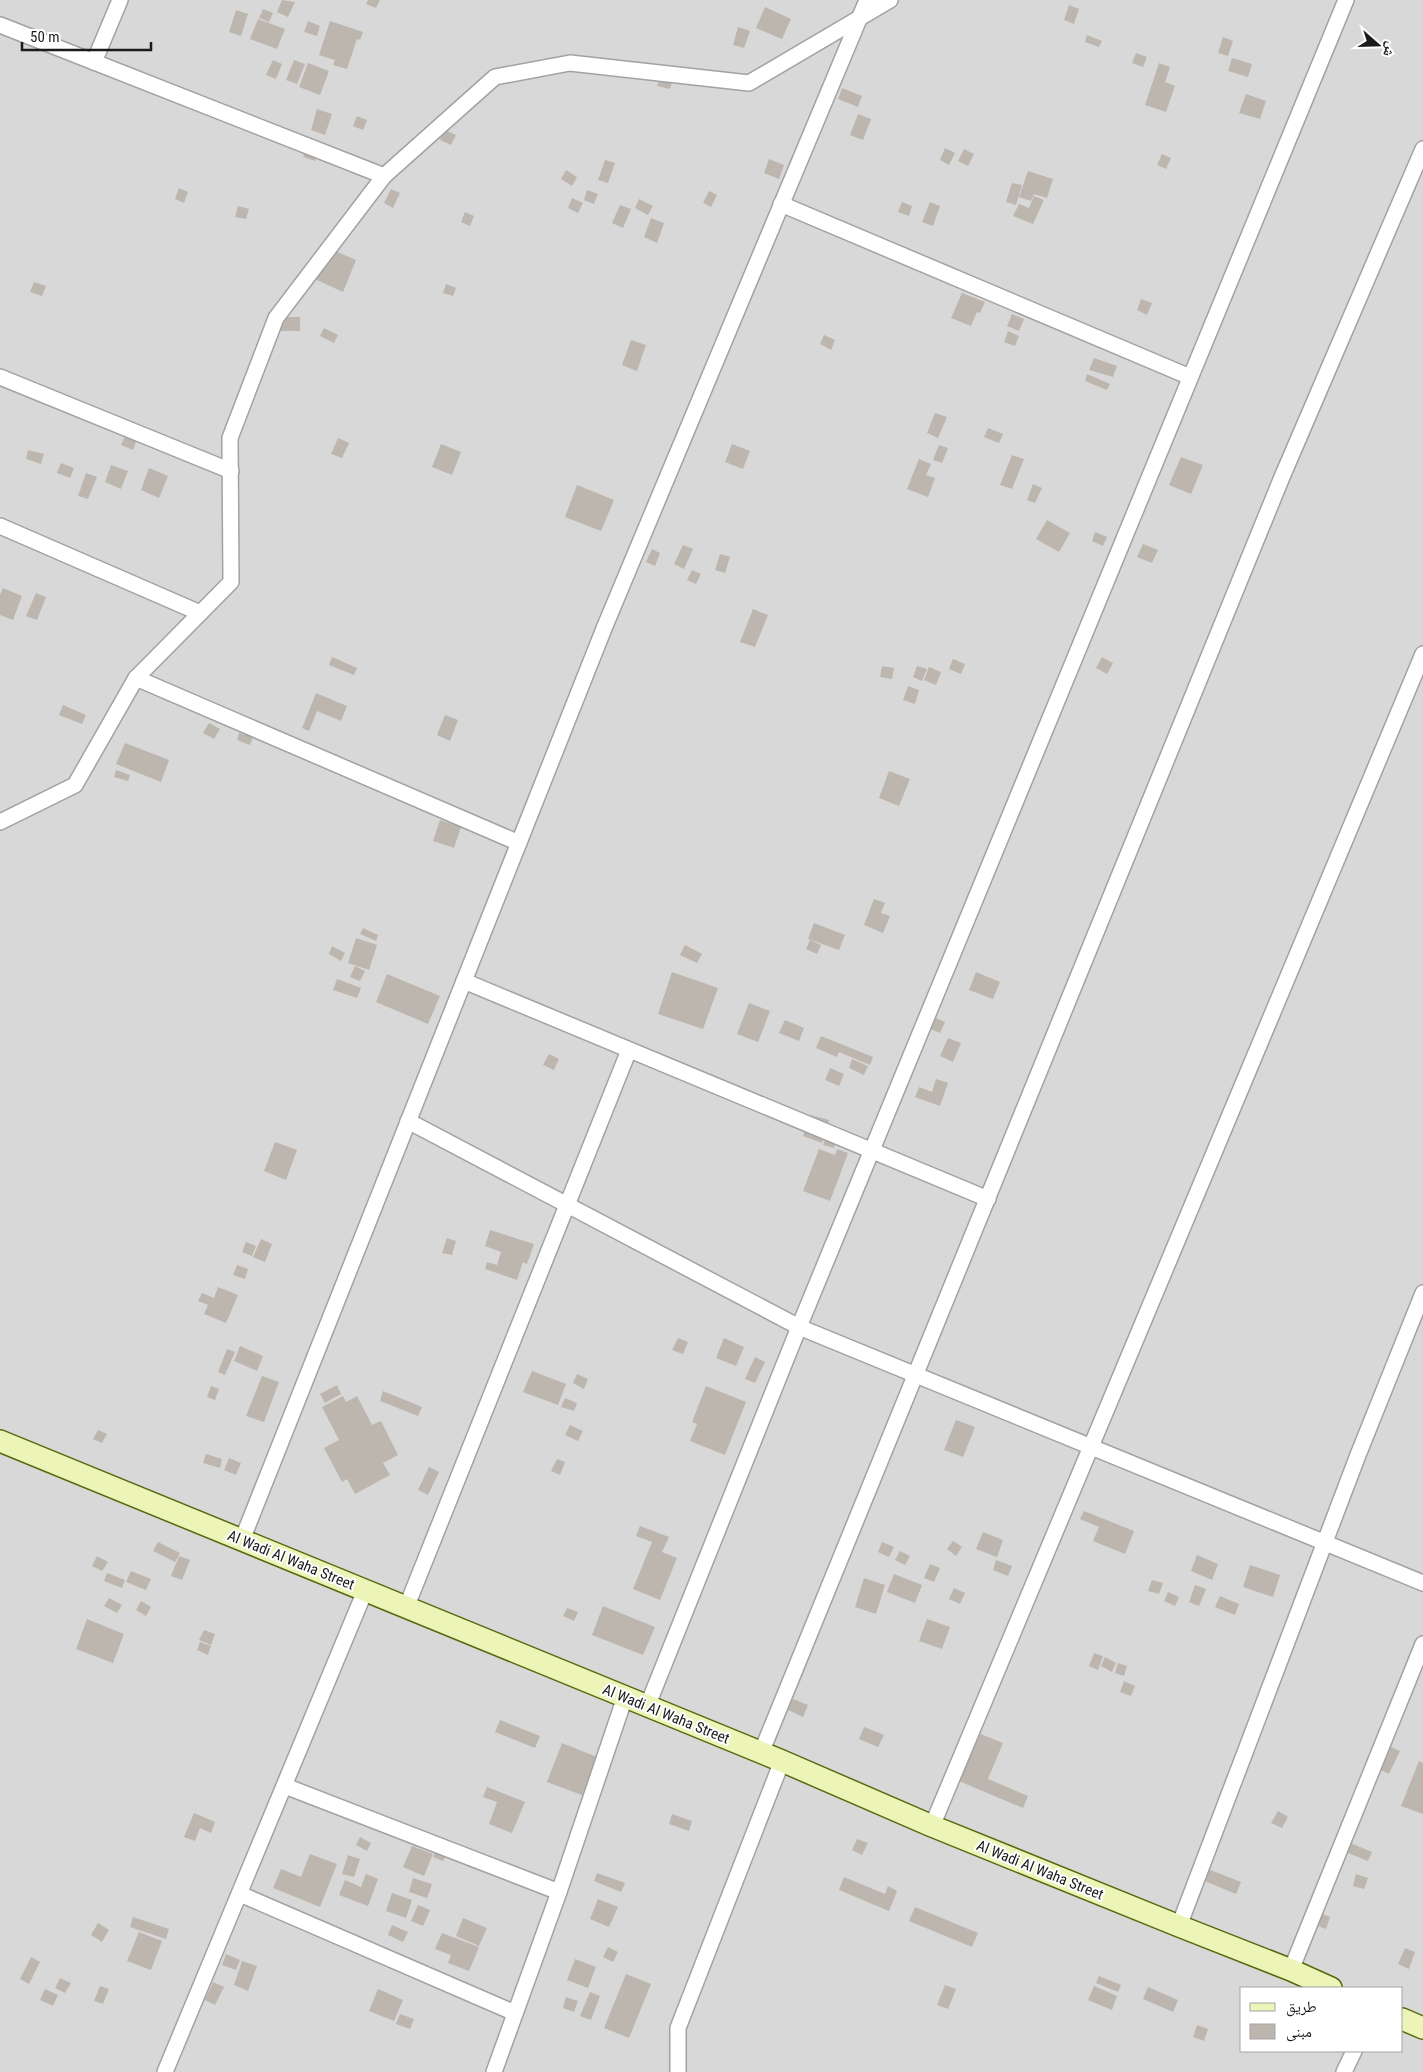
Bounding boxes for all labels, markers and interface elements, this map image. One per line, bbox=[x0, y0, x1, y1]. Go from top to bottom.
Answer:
scale bar bbox=[22, 20, 151, 52]
north arrow bbox=[1353, 20, 1403, 70]
text: 50 m bbox=[30, 28, 60, 46]
text: ش bbox=[1379, 39, 1400, 59]
street label: Al Wadi Al Waha Street bbox=[225, 1526, 357, 1594]
street label: Al Wadi Al Waha Street bbox=[600, 1680, 732, 1748]
street label: Al Wadi Al Waha Street bbox=[974, 1836, 1106, 1904]
legend bbox=[1240, 1987, 1403, 2052]
text: طريق bbox=[1286, 1998, 1317, 2017]
text: مبنى bbox=[1286, 2023, 1312, 2042]

